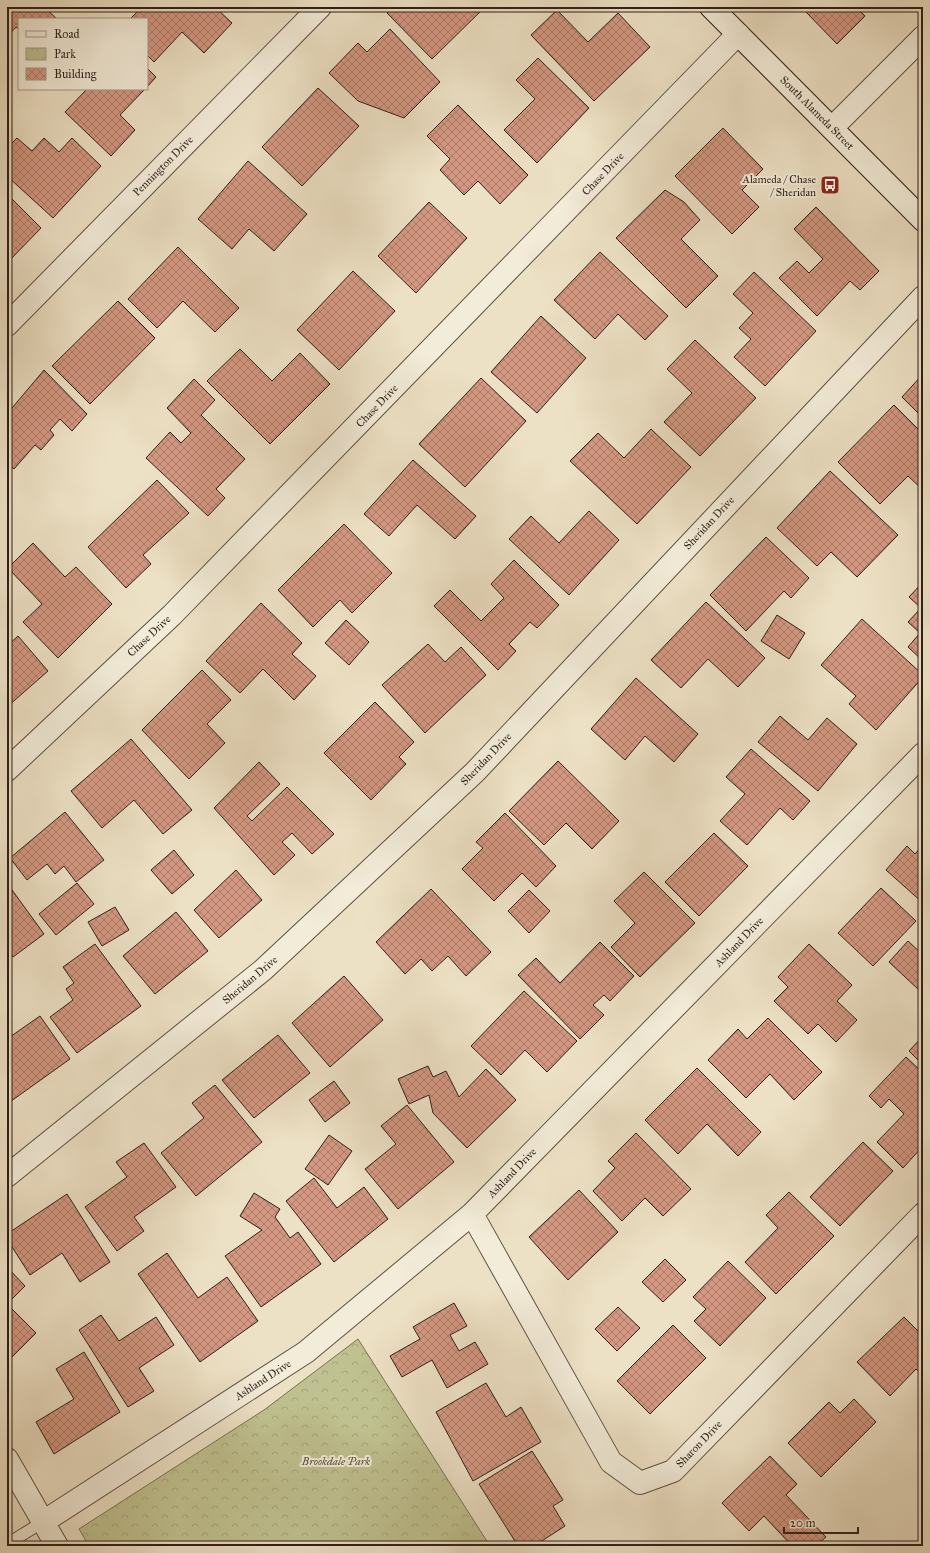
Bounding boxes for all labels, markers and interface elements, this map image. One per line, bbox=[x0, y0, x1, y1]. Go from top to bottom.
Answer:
legend bbox=[18, 18, 148, 90]
text: Road bbox=[54, 27, 80, 41]
text: Park bbox=[54, 47, 76, 61]
text: Building bbox=[54, 67, 97, 82]
street label: South Alameda Street bbox=[777, 73, 857, 153]
street label: Pennington Drive bbox=[130, 133, 196, 199]
street label: Chase Drive bbox=[579, 150, 627, 198]
place label: Alameda / Chase / Sheridan bbox=[741, 173, 816, 199]
bus stop icon: Alameda / Chase / Sheridan bbox=[819, 174, 841, 196]
street label: Chase Drive bbox=[353, 382, 401, 430]
street label: Sheridan Drive bbox=[681, 493, 737, 552]
street label: Chase Drive bbox=[125, 612, 174, 659]
street label: Sheridan Drive bbox=[458, 730, 515, 788]
street label: Ashland Drive bbox=[711, 914, 766, 970]
street label: Sheridan Drive bbox=[220, 953, 281, 1007]
street label: Ashland Drive bbox=[484, 1145, 539, 1201]
street label: Ashland Drive bbox=[232, 1357, 294, 1404]
street label: Sharon Drive bbox=[673, 1417, 725, 1470]
park label: Brookdale Park bbox=[301, 1455, 370, 1468]
scale bar bbox=[784, 1509, 858, 1535]
text: 20 m bbox=[790, 1516, 816, 1530]

